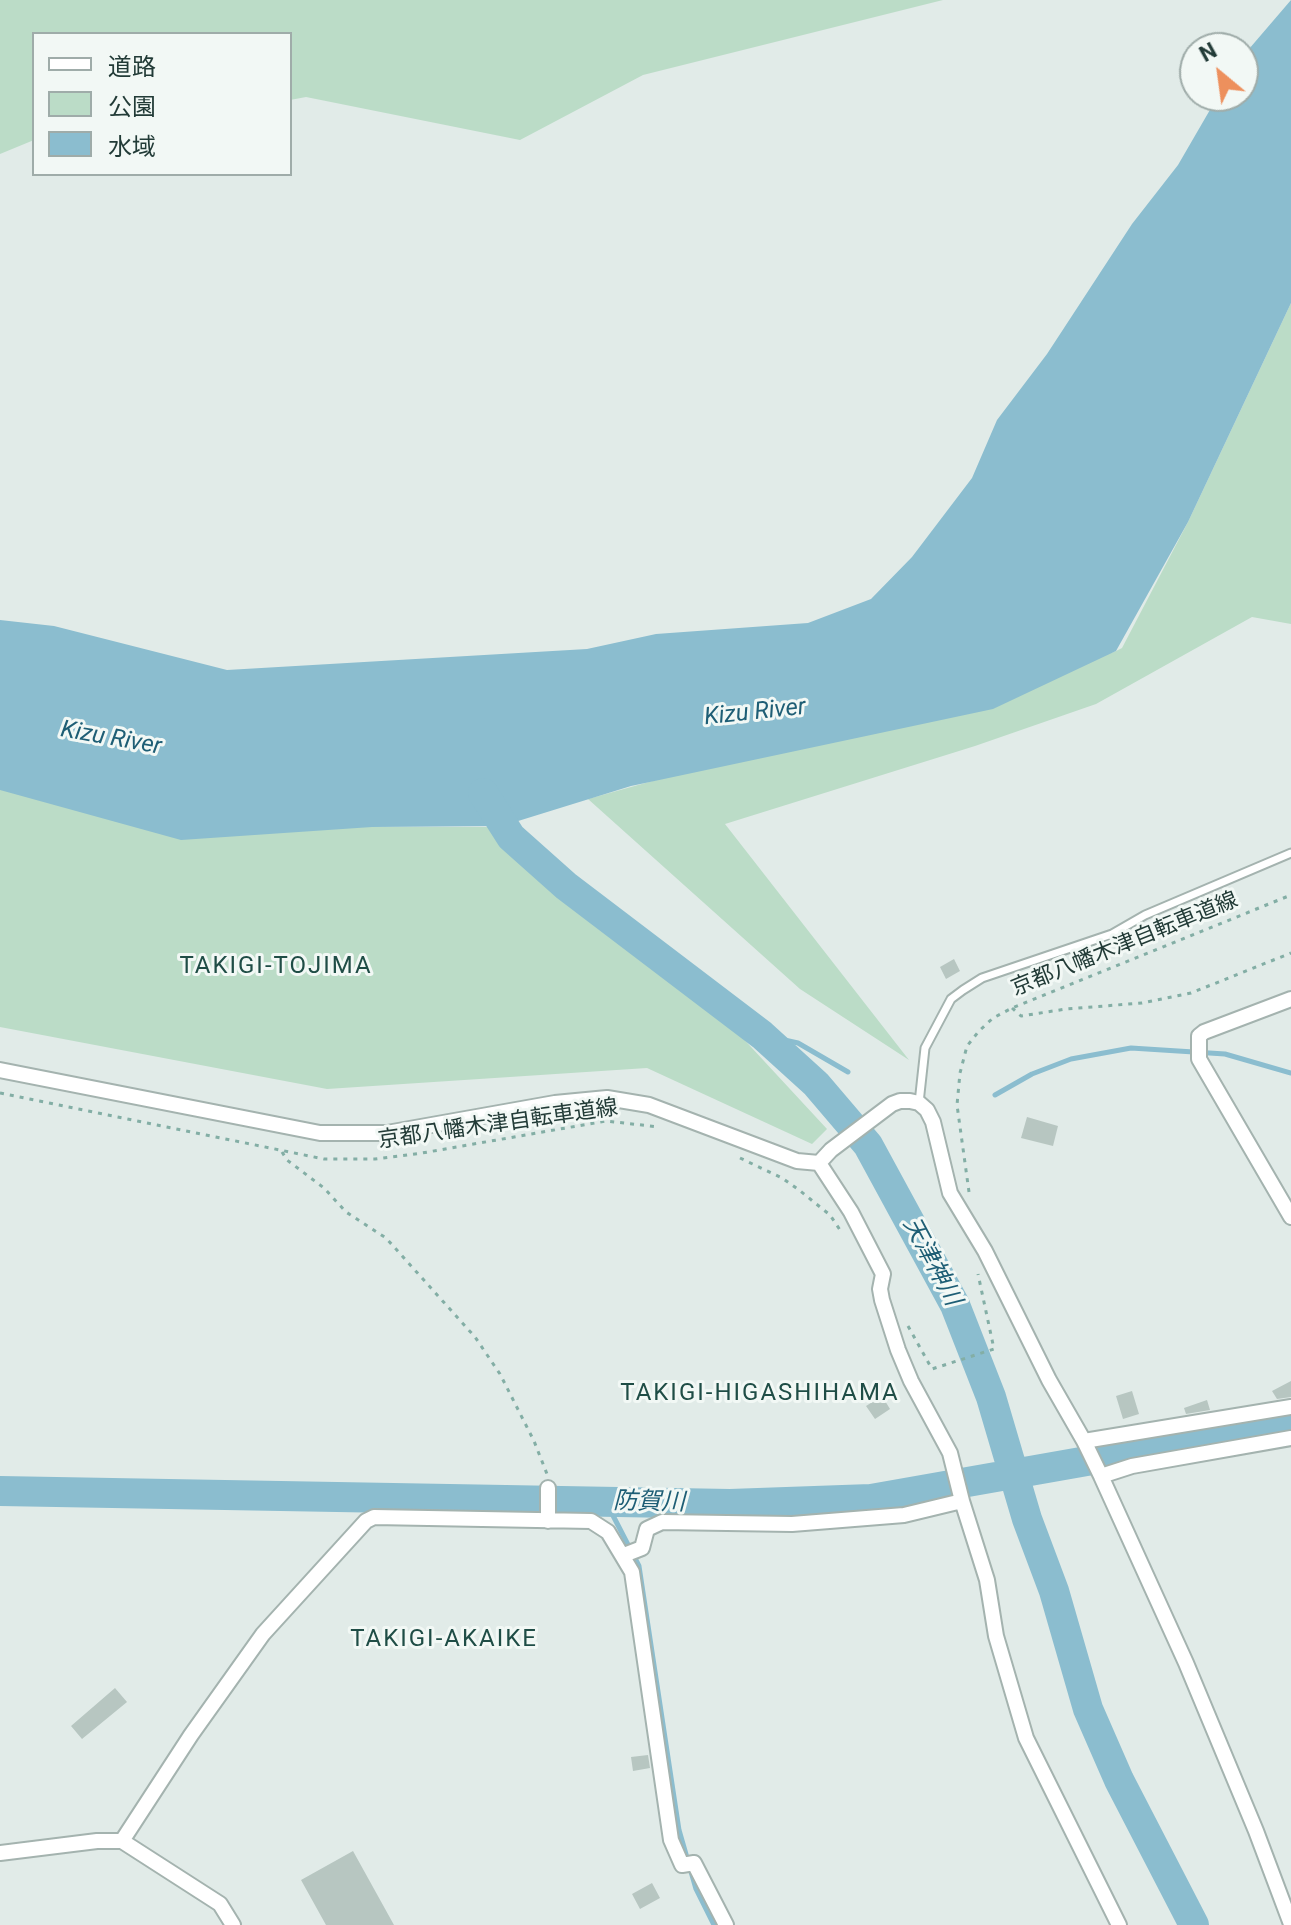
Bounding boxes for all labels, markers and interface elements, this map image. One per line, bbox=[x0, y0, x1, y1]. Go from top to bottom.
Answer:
legend bbox=[32, 32, 292, 176]
north arrow bbox=[1179, 32, 1259, 112]
text: N bbox=[1195, 38, 1221, 67]
text: 道路 bbox=[108, 53, 156, 81]
text: 公園 bbox=[108, 93, 156, 121]
text: 水域 bbox=[108, 133, 156, 161]
water label: Kizu River bbox=[703, 693, 807, 733]
water label: Kizu River bbox=[58, 716, 164, 762]
street label: 京都八幡木津自転車道線 bbox=[1008, 887, 1242, 1003]
district label: TAKIGI-TOJIMA bbox=[179, 953, 373, 981]
street label: 京都八幡木津自転車道線 bbox=[376, 1095, 620, 1155]
water label: 天津神川 bbox=[896, 1213, 966, 1311]
district label: TAKIGI-HIGASHIHAMA bbox=[620, 1380, 900, 1408]
water label: 防賀川 bbox=[613, 1488, 685, 1518]
district label: TAKIGI-AKAIKE bbox=[350, 1626, 538, 1654]

